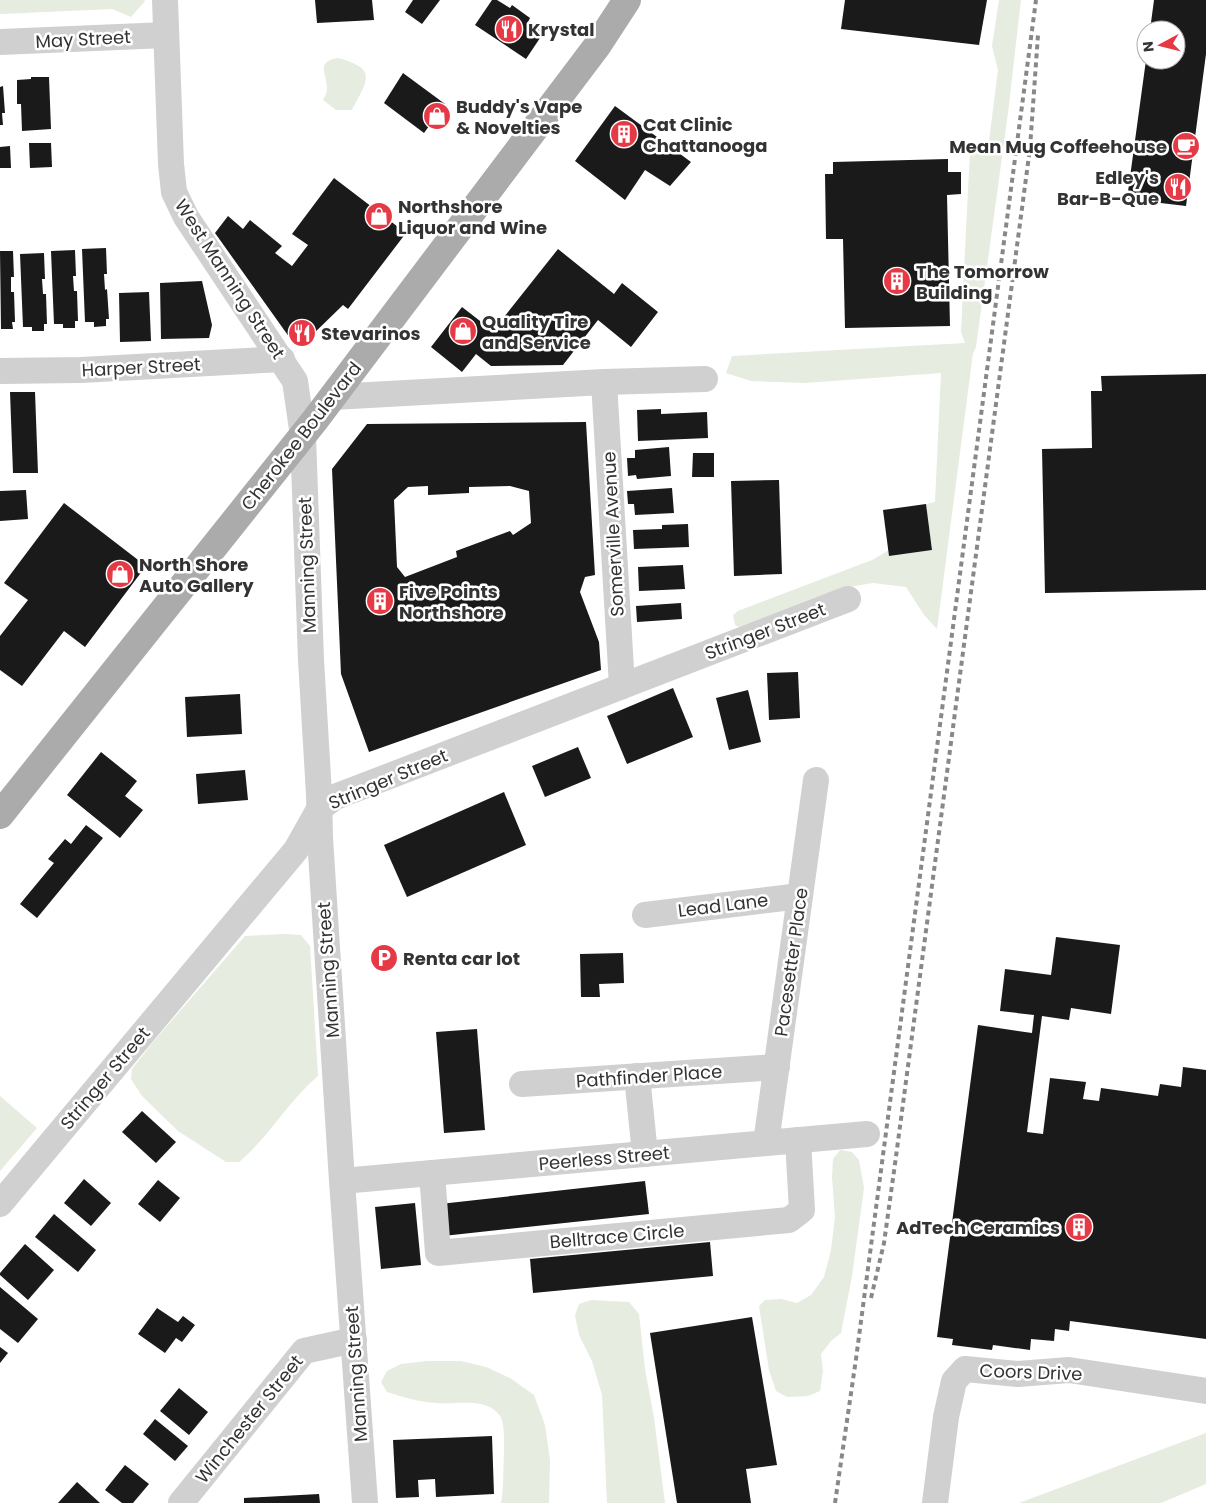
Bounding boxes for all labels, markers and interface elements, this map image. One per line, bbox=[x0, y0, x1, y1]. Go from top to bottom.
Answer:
restaurant icon: Krystal bbox=[494, 14, 524, 44]
place label: Krystal bbox=[528, 17, 595, 42]
north arrow bbox=[1136, 20, 1186, 70]
street label: May Street bbox=[35, 24, 131, 54]
text: N bbox=[1138, 40, 1159, 53]
place label: Buddy's Vape & Novelties bbox=[456, 94, 582, 140]
shop icon: Buddy's Vape & Novelties bbox=[422, 101, 452, 131]
place label: Cat Clinic Chattanooga bbox=[643, 112, 767, 158]
building icon: Cat Clinic Chattanooga bbox=[609, 119, 639, 149]
cafe icon: Mean Mug Coffeehouse bbox=[1171, 131, 1201, 161]
place label: Mean Mug Coffeehouse bbox=[949, 134, 1167, 159]
place label: Edley's Bar-B-Que bbox=[1057, 165, 1159, 211]
restaurant icon: Edley's Bar-B-Que bbox=[1163, 172, 1193, 202]
street label: West Manning Street bbox=[169, 194, 291, 364]
place label: Northshore Liquor and Wine bbox=[398, 194, 547, 240]
shop icon: Northshore Liquor and Wine bbox=[364, 201, 394, 231]
place label: The Tomorrow Building bbox=[916, 259, 1049, 305]
building icon: The Tomorrow Building bbox=[882, 266, 912, 296]
place label: Quality Tire and Service bbox=[482, 309, 591, 355]
shop icon: Quality Tire and Service bbox=[448, 316, 478, 346]
restaurant icon: Stevarinos bbox=[287, 318, 317, 348]
place label: Stevarinos bbox=[321, 321, 421, 346]
street label: Harper Street bbox=[81, 351, 201, 383]
street label: Cherokee Boulevard bbox=[235, 357, 367, 515]
street label: Somerville Avenue bbox=[596, 451, 630, 617]
street label: Manning Street bbox=[292, 496, 322, 634]
place label: North Shore Auto Gallery bbox=[139, 552, 254, 598]
shop icon: North Shore Auto Gallery bbox=[105, 559, 135, 589]
place label: Five Points Northshore bbox=[399, 579, 504, 625]
building icon: Five Points Northshore bbox=[365, 586, 395, 616]
street label: Stringer Street bbox=[701, 597, 829, 665]
street label: Stringer Street bbox=[325, 743, 451, 815]
street label: Pacesetter Place bbox=[768, 886, 814, 1038]
street label: Lead Lane bbox=[676, 887, 770, 923]
street label: Manning Street bbox=[311, 901, 345, 1039]
parking icon: Renta car lot bbox=[369, 943, 399, 973]
place label: Renta car lot bbox=[403, 946, 520, 971]
street label: Stringer Street bbox=[54, 1021, 156, 1135]
street label: Pathfinder Place bbox=[575, 1058, 723, 1094]
street label: Peerless Street bbox=[537, 1140, 671, 1176]
building icon: AdTech Ceramics bbox=[1064, 1212, 1094, 1242]
place label: AdTech Ceramics bbox=[896, 1215, 1060, 1240]
street label: Belltrace Circle bbox=[549, 1218, 685, 1254]
street label: Manning Street bbox=[339, 1305, 373, 1443]
street label: Winchester Street bbox=[189, 1350, 309, 1488]
street label: Coors Drive bbox=[979, 1358, 1083, 1386]

